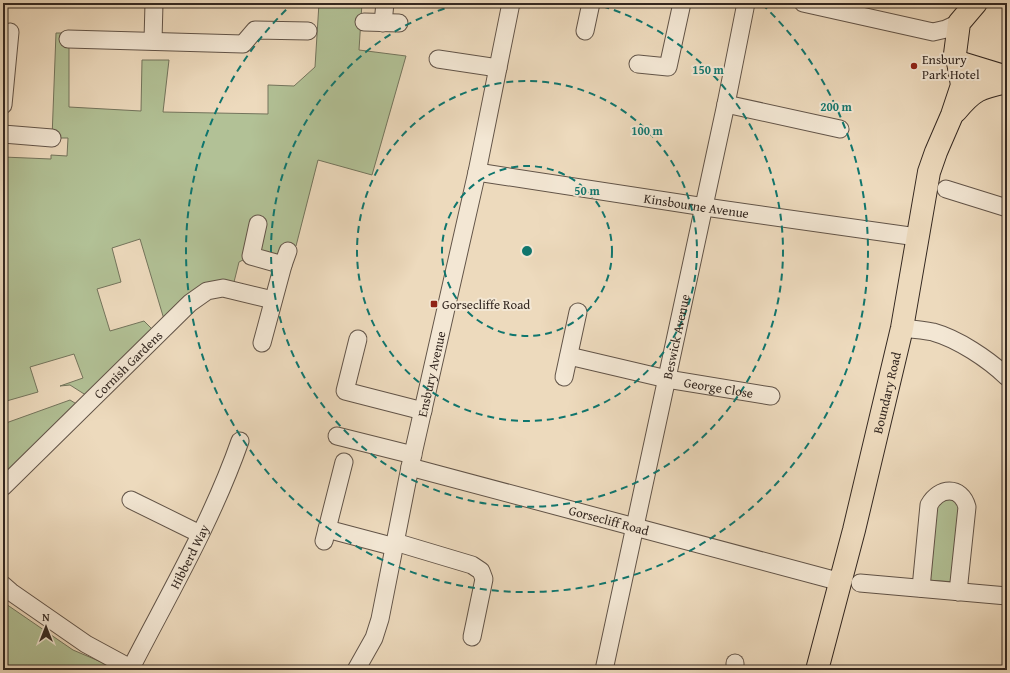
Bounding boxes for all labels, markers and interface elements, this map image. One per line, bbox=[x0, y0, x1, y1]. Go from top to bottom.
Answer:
place label: Ensbury Park Hotel bbox=[922, 50, 980, 84]
text: 150 m bbox=[692, 61, 725, 78]
marker: Ensbury Park Hotel bbox=[909, 61, 919, 71]
text: 200 m bbox=[820, 98, 853, 115]
text: 100 m bbox=[631, 122, 664, 139]
text: 50 m bbox=[574, 182, 600, 199]
street label: Kinsbourne Avenue bbox=[643, 188, 750, 223]
centre of rings bbox=[520, 244, 534, 258]
street label: Beswick Avenue bbox=[657, 292, 694, 381]
place label: Gorsecliffe Road bbox=[442, 295, 530, 314]
marker: Gorsecliffe Road bbox=[429, 299, 439, 309]
street label: Cornish Gardens bbox=[89, 326, 166, 403]
street label: Ensbury Avenue bbox=[412, 329, 450, 419]
street label: Boundary Road bbox=[868, 350, 906, 435]
street label: George Close bbox=[683, 372, 755, 402]
street label: Gorsecliff Road bbox=[567, 500, 651, 540]
street label: Hibberd Way bbox=[165, 520, 214, 592]
north arrow bbox=[26, 607, 66, 647]
text: N bbox=[42, 609, 50, 625]

